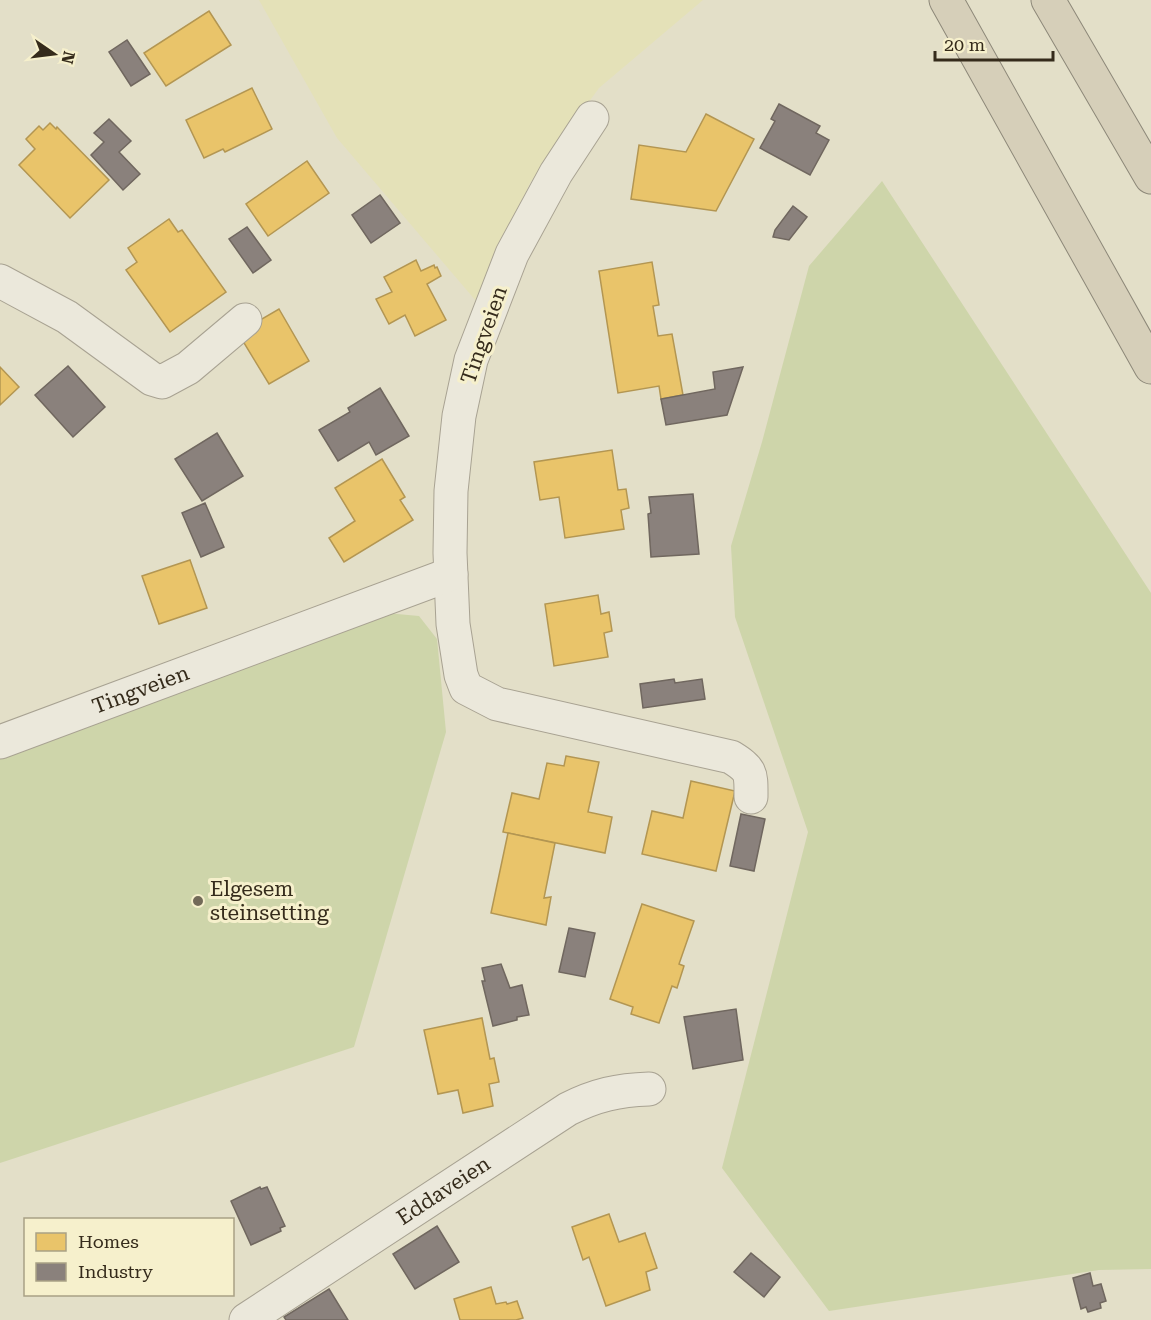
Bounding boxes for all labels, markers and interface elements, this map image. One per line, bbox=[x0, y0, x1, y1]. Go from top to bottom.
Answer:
north arrow bbox=[24, 24, 84, 84]
scale bar bbox=[935, 24, 1054, 62]
text: 20 m bbox=[944, 34, 985, 55]
text: N bbox=[57, 49, 79, 66]
street label: Tingveien bbox=[456, 283, 512, 387]
street label: Tingveien bbox=[89, 661, 193, 719]
place label: Elgesem steinsetting bbox=[210, 877, 329, 925]
marker: Elgesem steinsetting bbox=[191, 894, 205, 908]
street label: Eddaveien bbox=[392, 1151, 495, 1230]
legend bbox=[24, 1218, 234, 1296]
text: Homes bbox=[78, 1231, 139, 1252]
text: Industry bbox=[78, 1261, 153, 1282]

